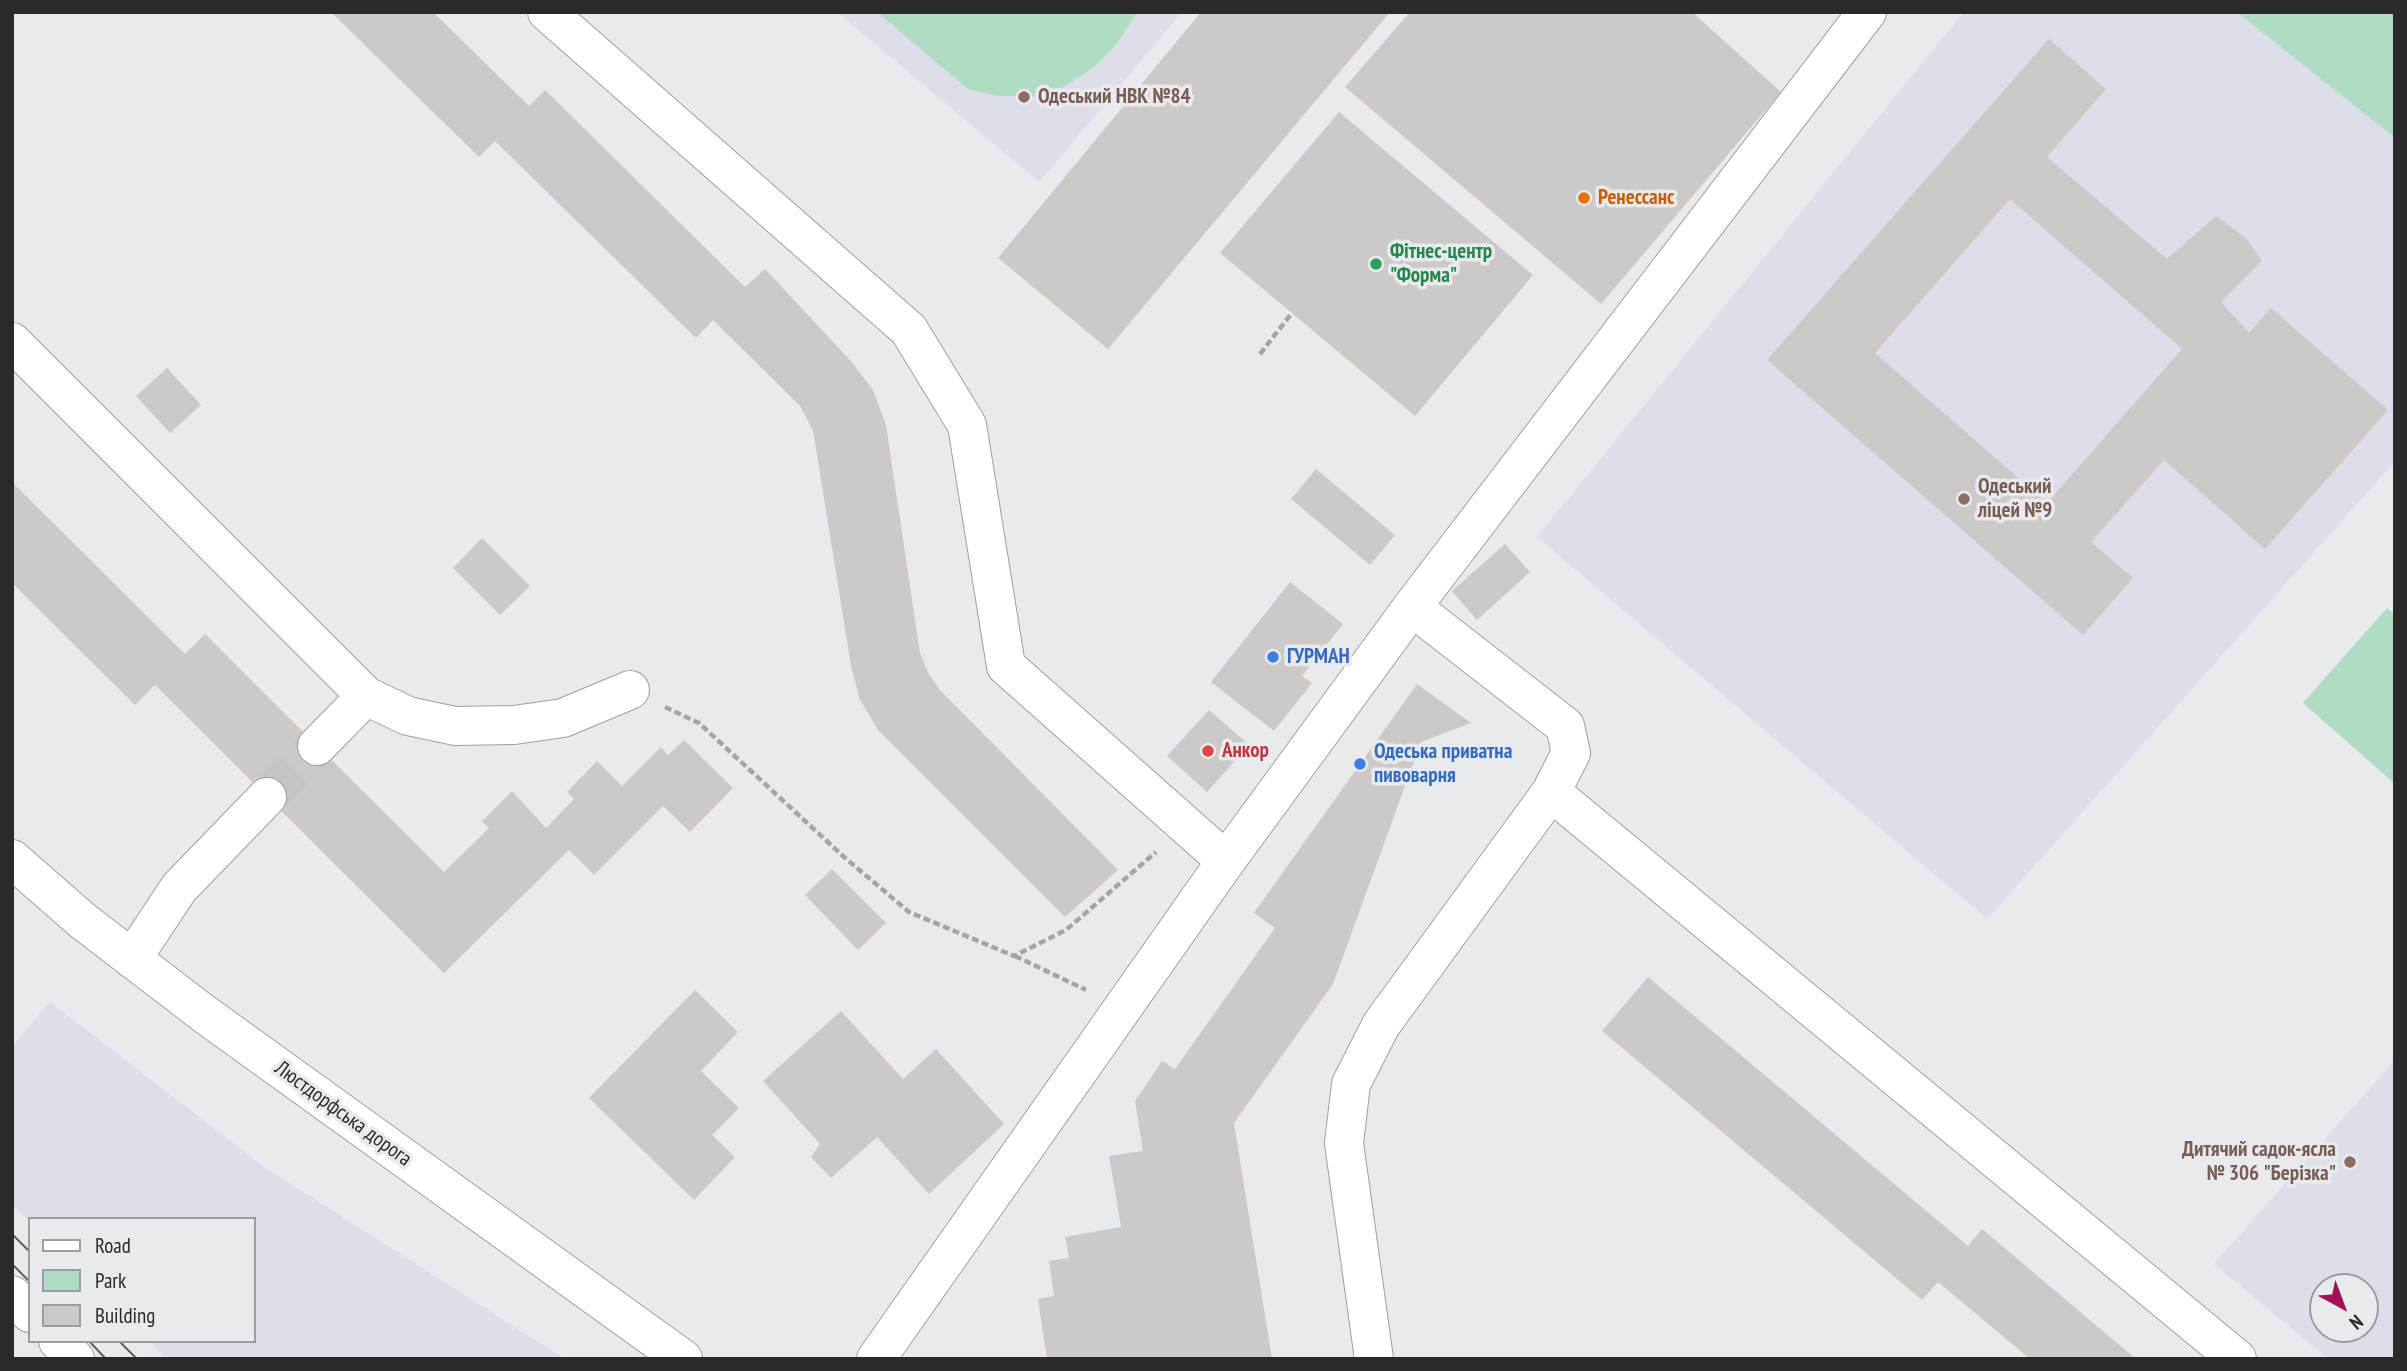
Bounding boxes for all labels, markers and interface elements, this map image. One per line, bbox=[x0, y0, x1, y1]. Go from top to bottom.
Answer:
place label: Одеський НВК №84 bbox=[1038, 84, 1191, 110]
marker: Одеський НВК №84 bbox=[1016, 89, 1032, 105]
place label: Ренессанс bbox=[1598, 185, 1674, 211]
marker: Ренессанс bbox=[1576, 190, 1592, 206]
place label: Фітнес-центр "Форма" bbox=[1390, 239, 1492, 289]
marker: Фітнес-центр "Форма" bbox=[1368, 256, 1384, 272]
place label: Одеський ліцей №9 bbox=[1978, 474, 2052, 524]
marker: Одеський ліцей №9 bbox=[1956, 491, 1972, 507]
place label: ГУРМАН bbox=[1287, 644, 1350, 670]
marker: ГУРМАН bbox=[1265, 649, 1281, 665]
place label: Анкор bbox=[1222, 738, 1269, 764]
place label: Одеська приватна пивоварня bbox=[1374, 739, 1512, 789]
marker: Анкор bbox=[1200, 743, 1216, 759]
marker: Одеська приватна пивоварня bbox=[1352, 756, 1368, 772]
street label: Люстдорфська дорога bbox=[270, 1056, 416, 1172]
place label: Дитячий садок-ясла № 306 "Берізка" bbox=[2182, 1137, 2336, 1187]
marker: Дитячий садок-ясла № 306 "Берізка" bbox=[2342, 1154, 2358, 1170]
legend bbox=[28, 1217, 256, 1343]
text: Road bbox=[95, 1232, 131, 1259]
text: Park bbox=[95, 1267, 126, 1294]
north arrow bbox=[2309, 1273, 2379, 1343]
text: Building bbox=[95, 1302, 155, 1329]
text: N bbox=[2345, 1310, 2368, 1335]

